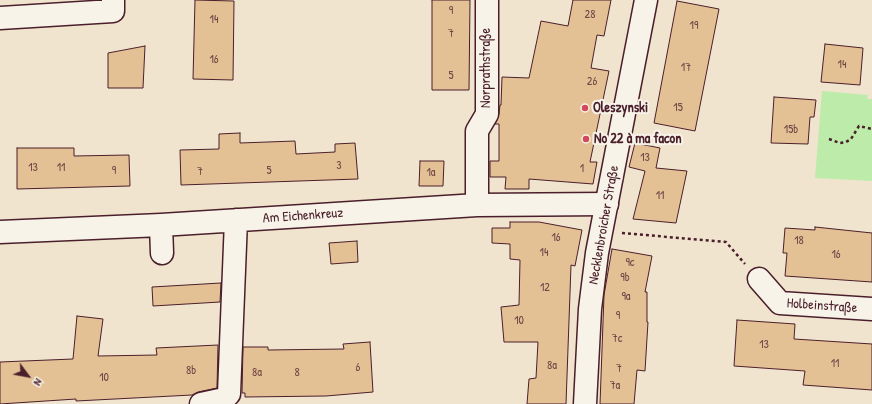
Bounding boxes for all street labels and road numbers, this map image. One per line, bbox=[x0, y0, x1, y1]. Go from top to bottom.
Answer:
street label: Norprathstraße bbox=[478, 28, 494, 108]
street label: Necklenbroicher Straße bbox=[585, 164, 623, 286]
street label: Am Eichenkreuz bbox=[262, 205, 344, 227]
street label: Holbeinstraße bbox=[786, 295, 858, 317]

